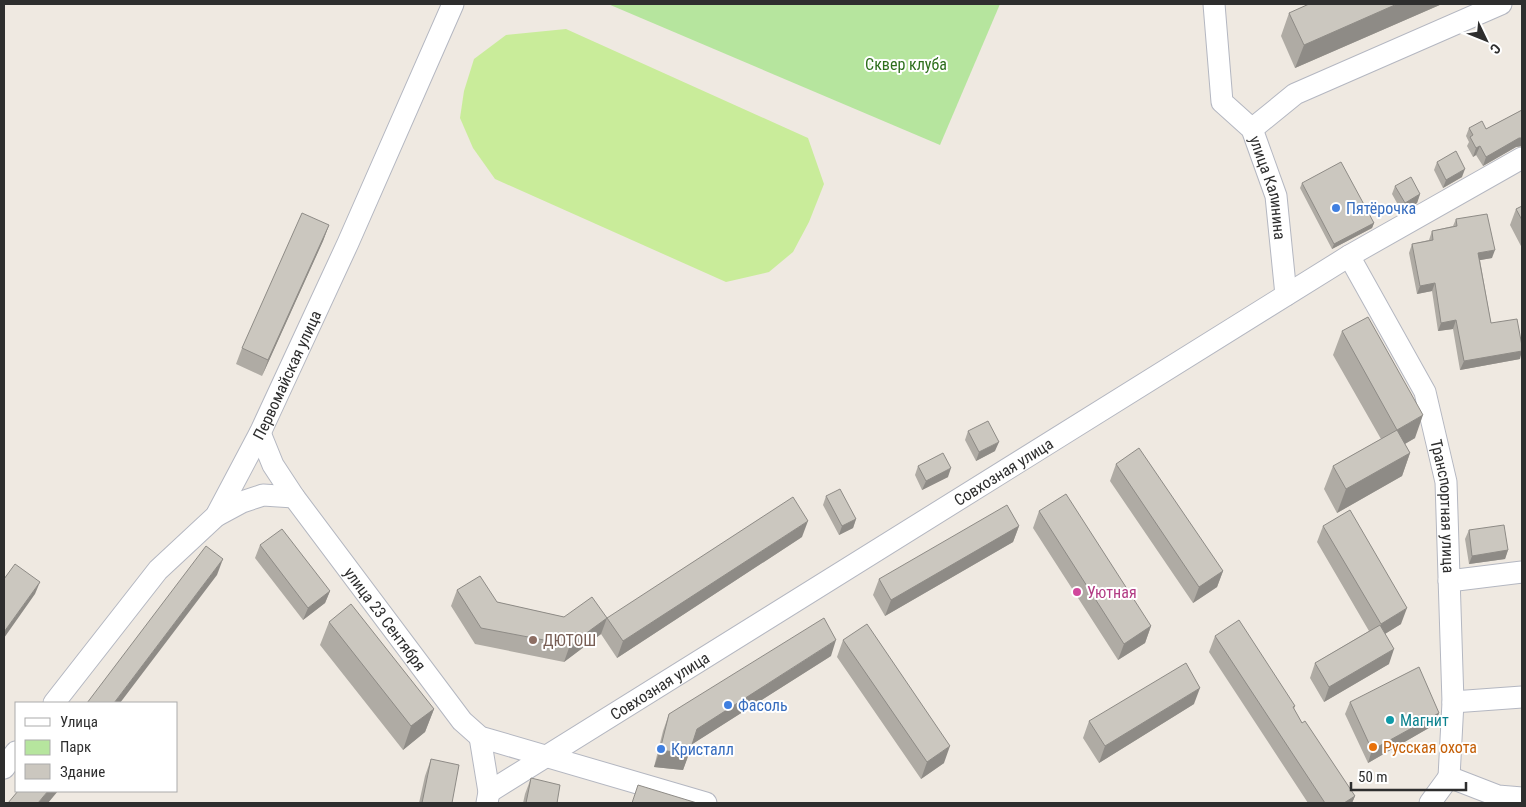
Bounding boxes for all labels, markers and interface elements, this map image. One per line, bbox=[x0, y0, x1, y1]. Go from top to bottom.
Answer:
north arrow bbox=[1461, 15, 1511, 65]
text: С bbox=[1487, 40, 1504, 57]
park label: Сквер клуба bbox=[865, 55, 947, 74]
street label: улица Калинина bbox=[1246, 133, 1290, 241]
place label: Пятёрочка bbox=[1346, 199, 1416, 218]
marker: Пятёрочка bbox=[1330, 202, 1342, 214]
street label: Первомайская улица bbox=[249, 307, 325, 443]
street label: Совхозная улица bbox=[950, 433, 1056, 509]
street label: Транспортная улица bbox=[1427, 437, 1458, 573]
street label: улица 23 Сентября bbox=[340, 563, 430, 674]
place label: Уютная bbox=[1087, 583, 1137, 602]
marker: Уютная bbox=[1071, 586, 1083, 598]
place label: ДЮТОШ bbox=[543, 631, 596, 650]
marker: ДЮТОШ bbox=[527, 634, 539, 646]
street label: Совхозная улица bbox=[607, 648, 713, 724]
place label: Фасоль bbox=[738, 696, 788, 715]
marker: Фасоль bbox=[722, 699, 734, 711]
legend bbox=[15, 702, 178, 792]
place label: Магнит bbox=[1400, 711, 1449, 730]
text: Улица bbox=[60, 713, 98, 731]
marker: Магнит bbox=[1384, 714, 1396, 726]
text: Парк bbox=[60, 738, 91, 756]
place label: Русская охота bbox=[1383, 738, 1477, 757]
place label: Кристалл bbox=[671, 740, 734, 759]
marker: Русская охота bbox=[1367, 741, 1379, 753]
marker: Кристалл bbox=[655, 743, 667, 755]
scale bar bbox=[1351, 760, 1466, 792]
text: Здание bbox=[60, 763, 105, 781]
text: 50 m bbox=[1358, 768, 1388, 786]

